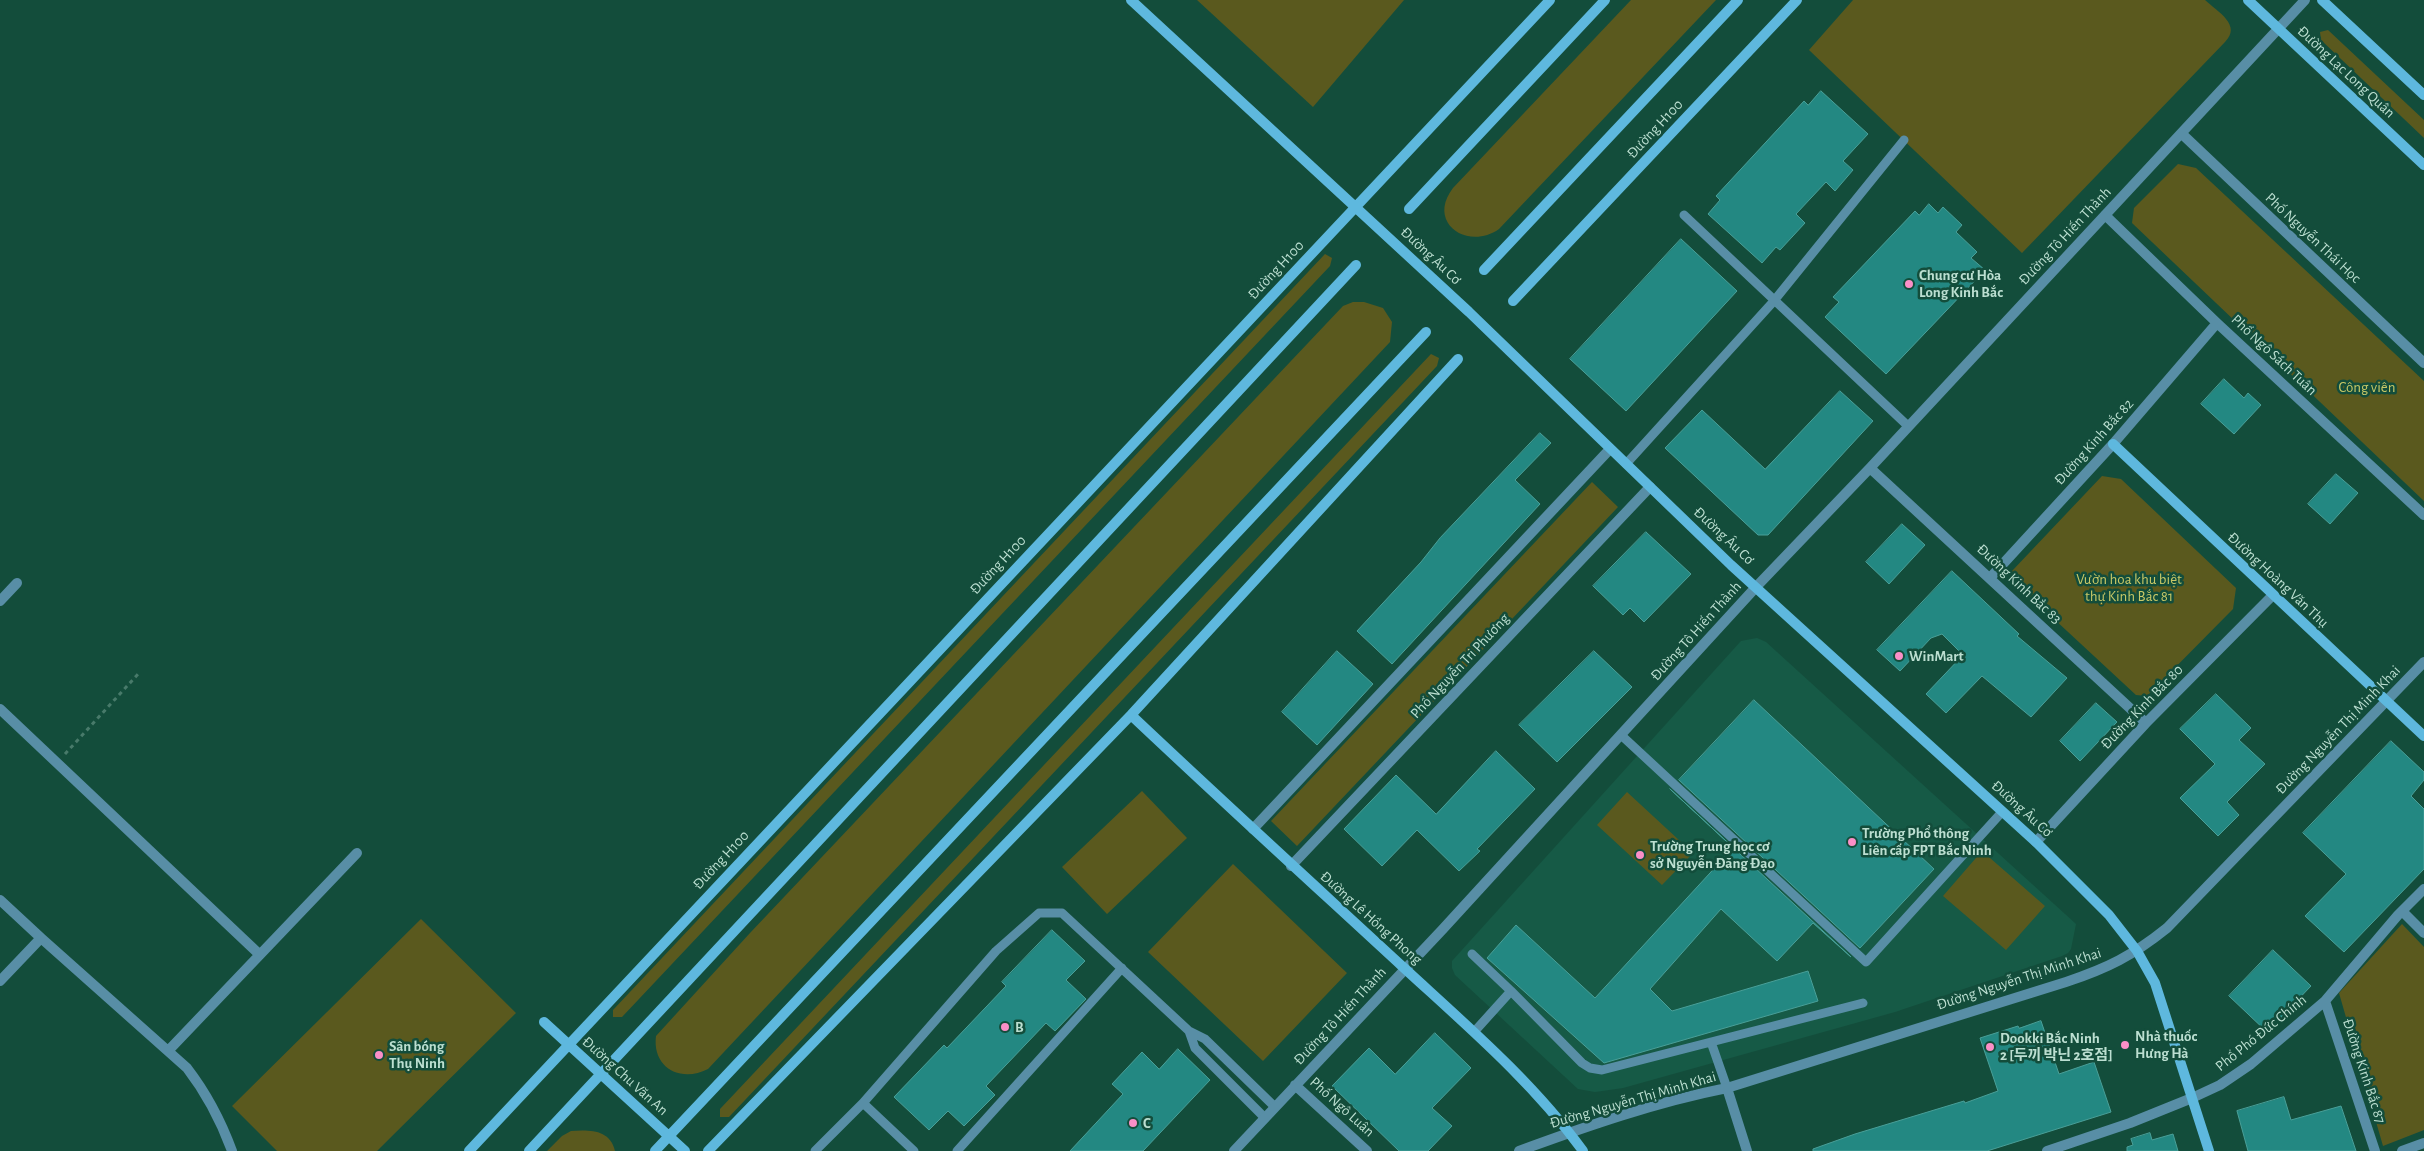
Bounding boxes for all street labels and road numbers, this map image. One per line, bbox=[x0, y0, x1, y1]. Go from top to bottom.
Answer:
street label: Đường Lạc Long Quân bbox=[2293, 22, 2399, 122]
street label: Đường H100 bbox=[1623, 96, 1687, 162]
street label: Đường Tô Hiến Thành bbox=[2015, 183, 2115, 289]
street label: Phố Nguyễn Thái Học bbox=[2261, 189, 2365, 287]
street label: Đường Âu Cơ bbox=[1397, 223, 1465, 289]
street label: Đường H100 bbox=[1244, 237, 1308, 303]
street label: Phố Ngô Sách Tuân bbox=[2227, 311, 2321, 399]
street label: Đường Kinh Bắc 82 bbox=[2051, 395, 2137, 489]
street label: Đường Âu Cơ bbox=[1690, 503, 1758, 569]
street label: Đường Hoàng Văn Thụ bbox=[2224, 528, 2332, 632]
street label: Đường H100 bbox=[966, 532, 1030, 598]
street label: Đường Kinh Bắc 83 bbox=[1973, 540, 2065, 628]
street label: Đường Tô Hiến Thành bbox=[1647, 578, 1745, 684]
street label: Phố Nguyễn Tri Phương bbox=[1407, 610, 1513, 722]
street label: Đường Kinh Bắc 80 bbox=[2097, 661, 2187, 753]
street label: Đường Nguyễn Thị Minh Khai bbox=[2272, 662, 2404, 798]
street label: Đường Âu Cơ bbox=[1987, 777, 2057, 841]
street label: Đường H100 bbox=[689, 827, 753, 893]
street label: Đường Lê Hồng Phong bbox=[1316, 868, 1426, 968]
street label: Đường Nguyễn Thị Minh Khai bbox=[1934, 944, 2104, 1014]
street label: Đường Tô Hiến Thành bbox=[1290, 963, 1390, 1069]
street label: Phố Phó Đức Chính bbox=[2212, 991, 2310, 1075]
street label: Đường Kinh Bắc 87 bbox=[2339, 1016, 2389, 1126]
street label: Đường Chu Văn An bbox=[578, 1033, 672, 1119]
street label: Đường Nguyễn Thị Minh Khai bbox=[1548, 1068, 1718, 1132]
street label: Phố Ngô Luân bbox=[1306, 1073, 1378, 1141]

